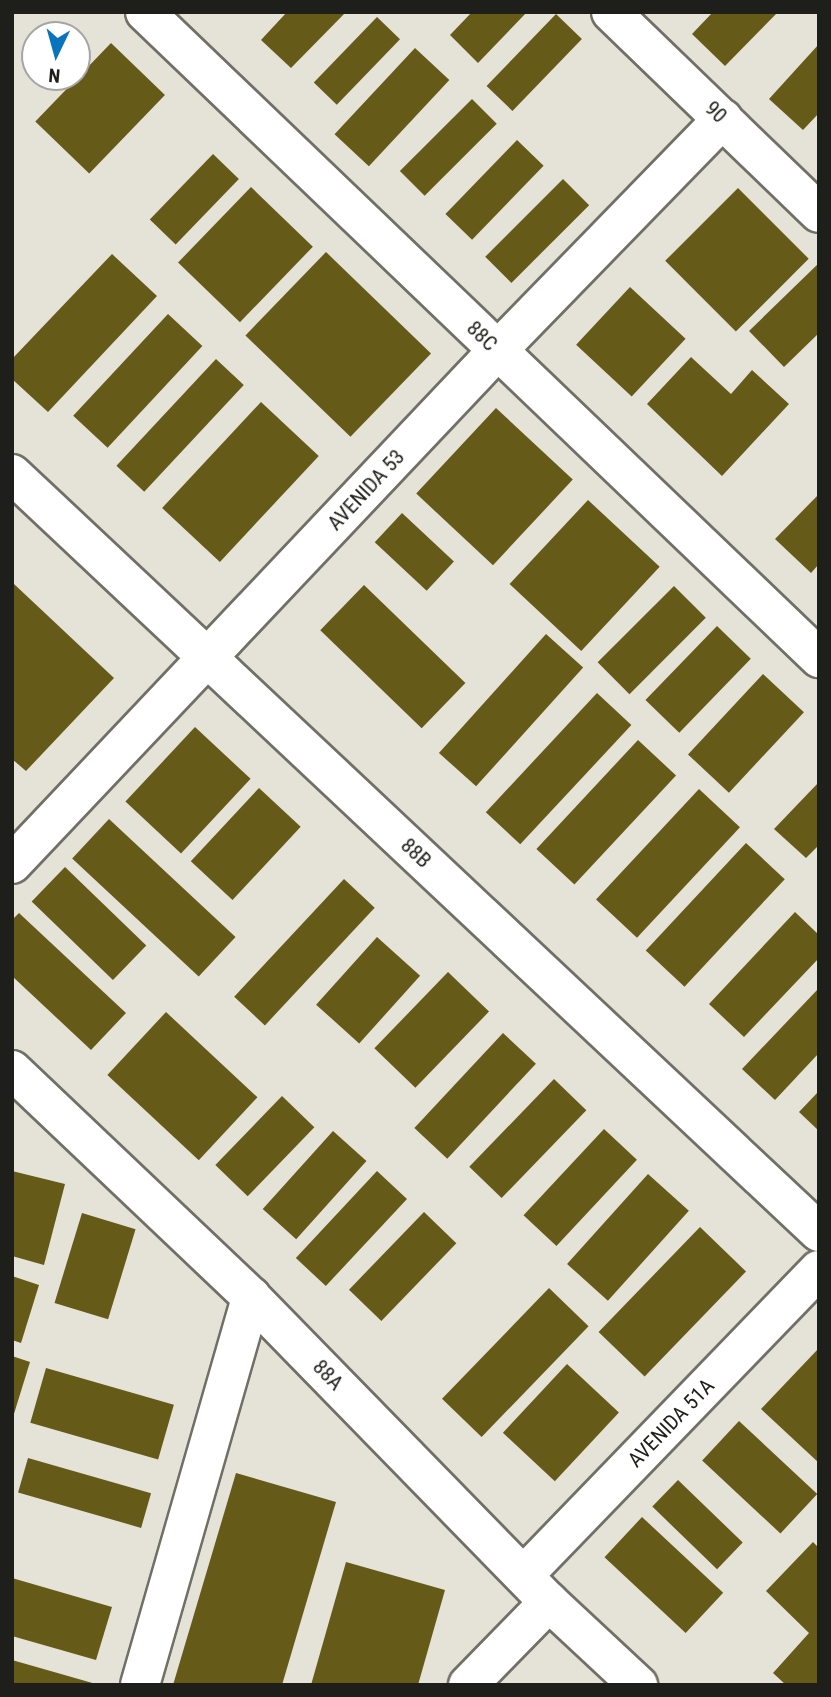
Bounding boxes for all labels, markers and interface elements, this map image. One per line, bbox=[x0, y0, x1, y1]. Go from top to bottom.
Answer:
north arrow bbox=[21, 21, 91, 91]
text: N bbox=[48, 63, 61, 87]
street label: 90 bbox=[700, 96, 732, 128]
street label: 88C bbox=[462, 316, 502, 356]
street label: AVENIDA 53 bbox=[322, 444, 410, 536]
street label: 88B bbox=[396, 833, 436, 873]
street label: 88A bbox=[308, 1354, 348, 1396]
street label: AVENIDA 51A bbox=[623, 1374, 719, 1472]

